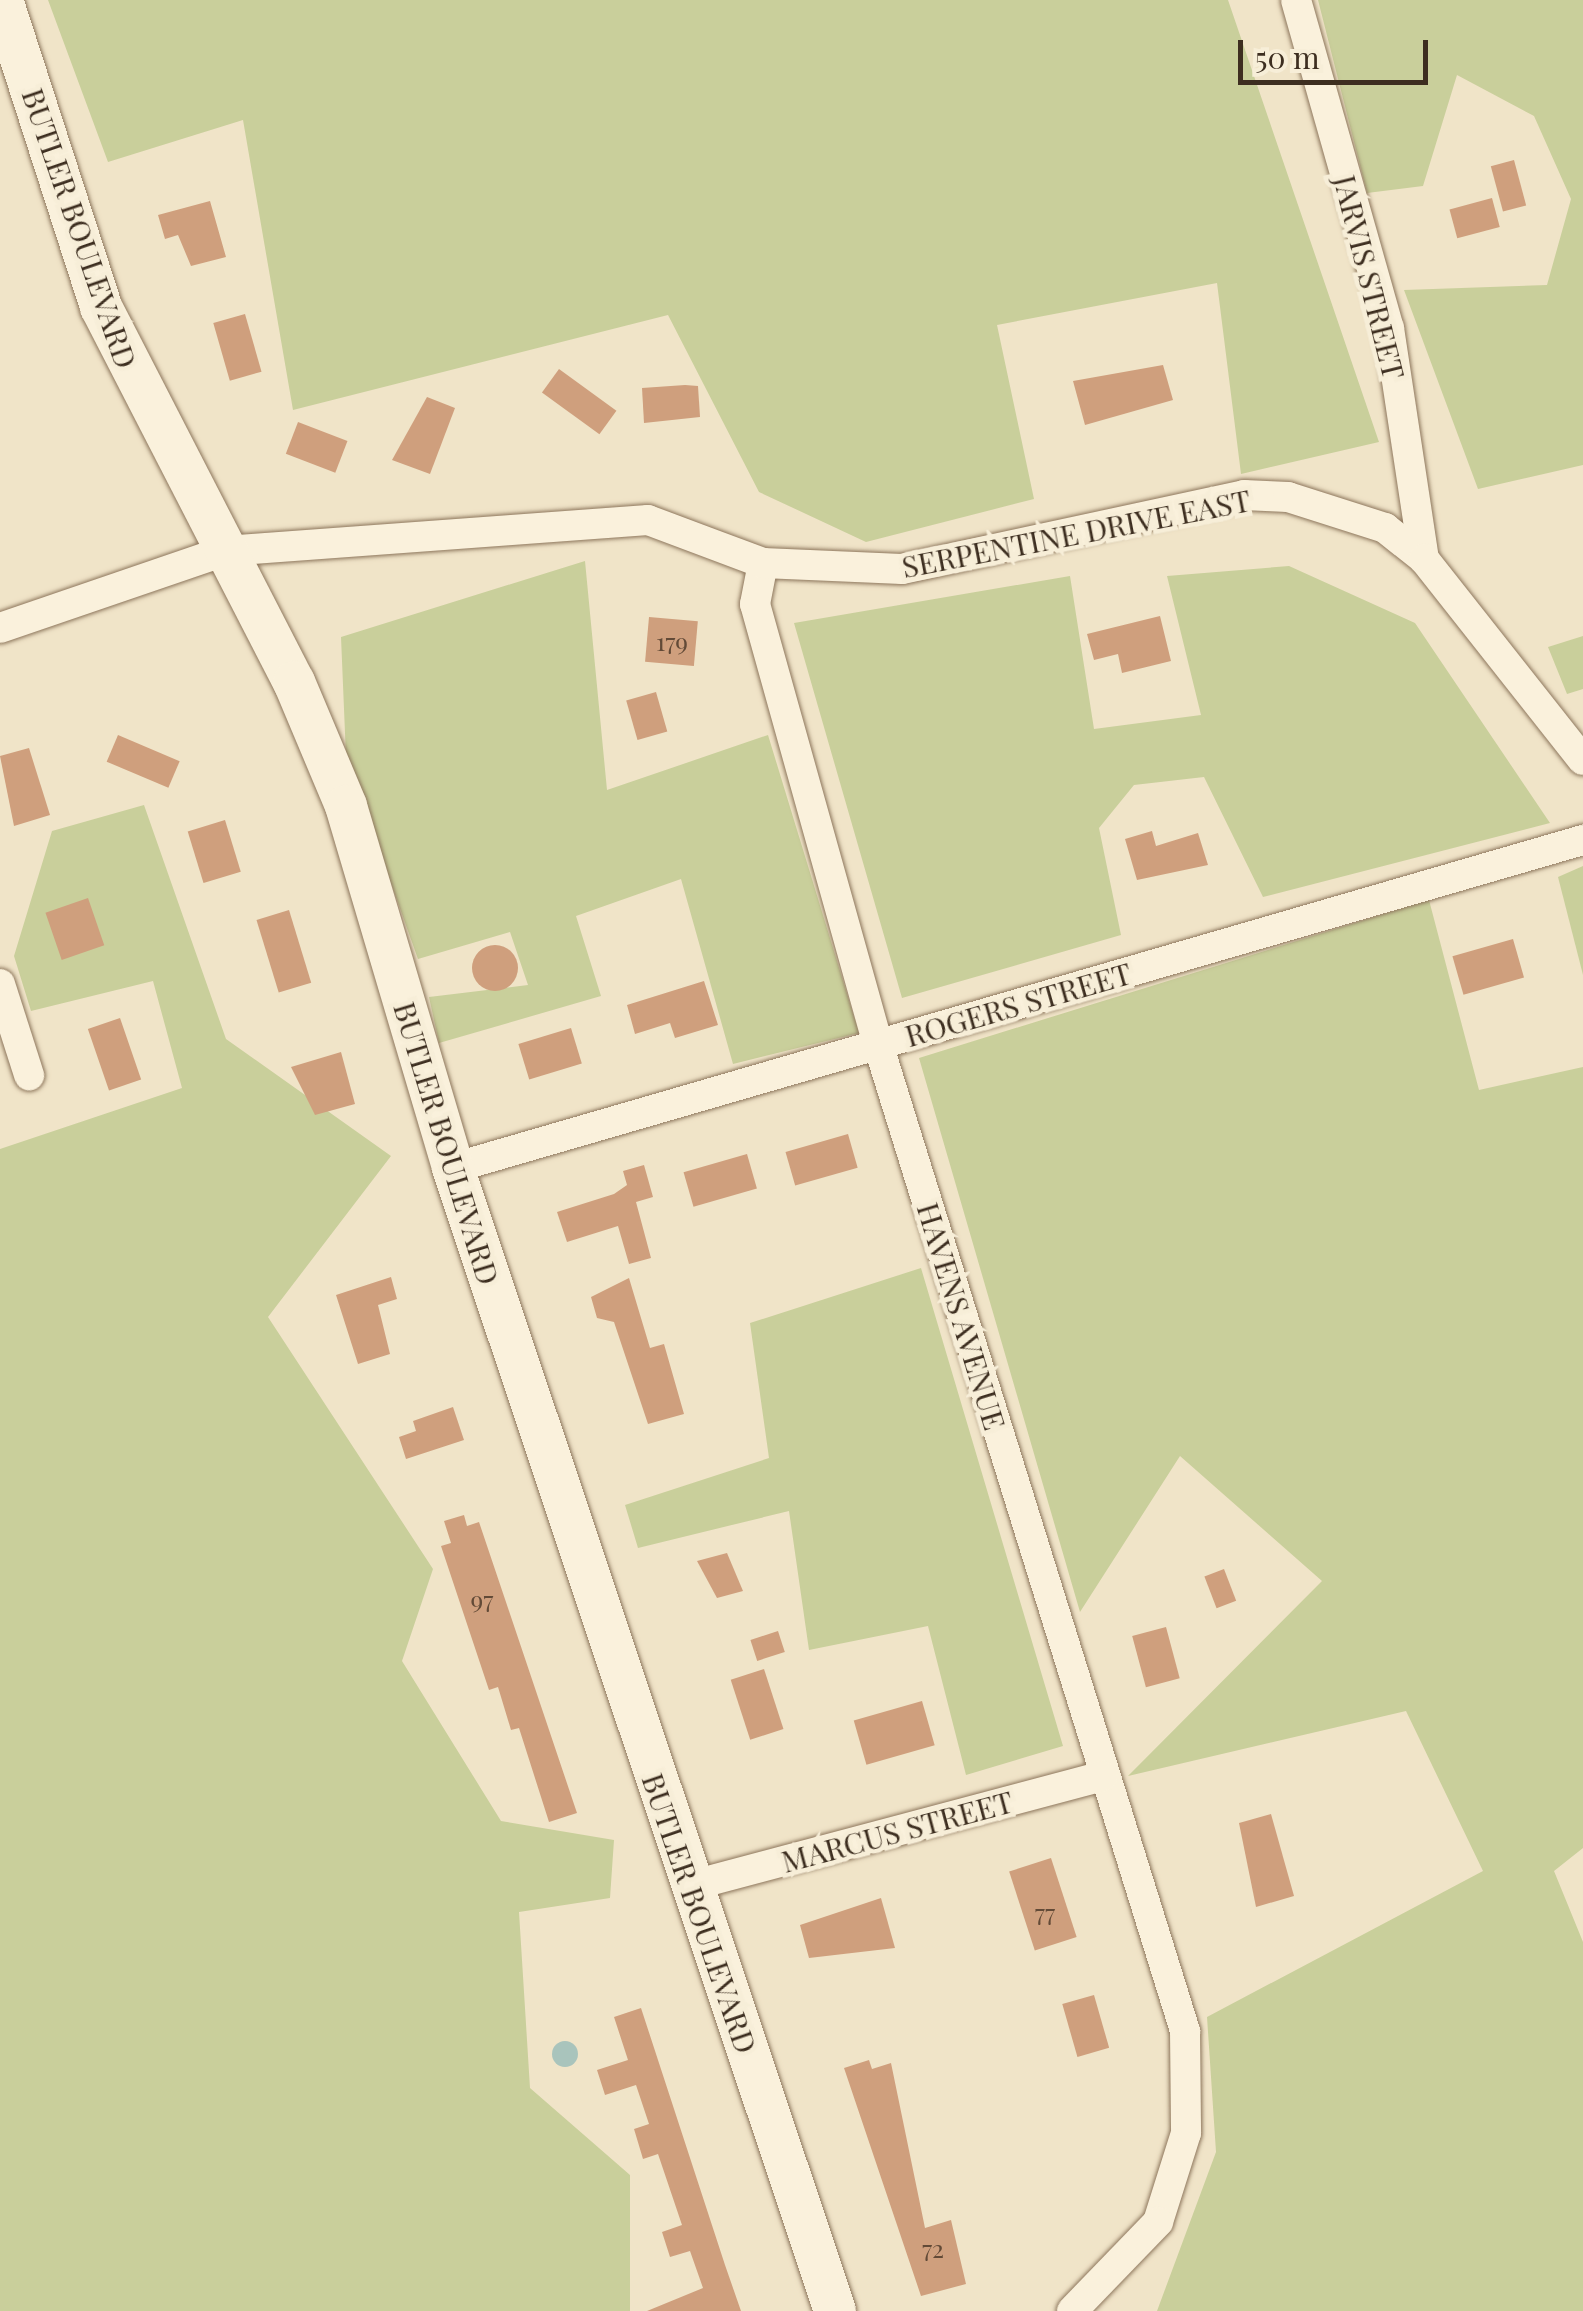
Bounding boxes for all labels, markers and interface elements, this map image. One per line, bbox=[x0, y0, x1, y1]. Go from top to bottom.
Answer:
scale bar bbox=[1243, 20, 1433, 82]
text: 50 m bbox=[1255, 37, 1320, 77]
street label: BUTLER BOULEVARD bbox=[15, 83, 145, 373]
street label: JARVIS STREET bbox=[1327, 171, 1413, 383]
street label: SERPENTINE DRIVE EAST bbox=[899, 482, 1253, 584]
house number: 179 bbox=[656, 626, 688, 656]
street label: ROGERS STREET bbox=[901, 955, 1135, 1053]
street label: BUTLER BOULEVARD bbox=[387, 997, 507, 1289]
street label: HAVENS AVENUE bbox=[910, 1198, 1014, 1434]
house number: 97 bbox=[471, 1584, 493, 1614]
street label: BUTLER BOULEVARD bbox=[635, 1768, 765, 2058]
street label: MARCUS STREET bbox=[777, 1783, 1017, 1879]
house number: 77 bbox=[1035, 1897, 1055, 1927]
house number: 72 bbox=[922, 2233, 944, 2263]

